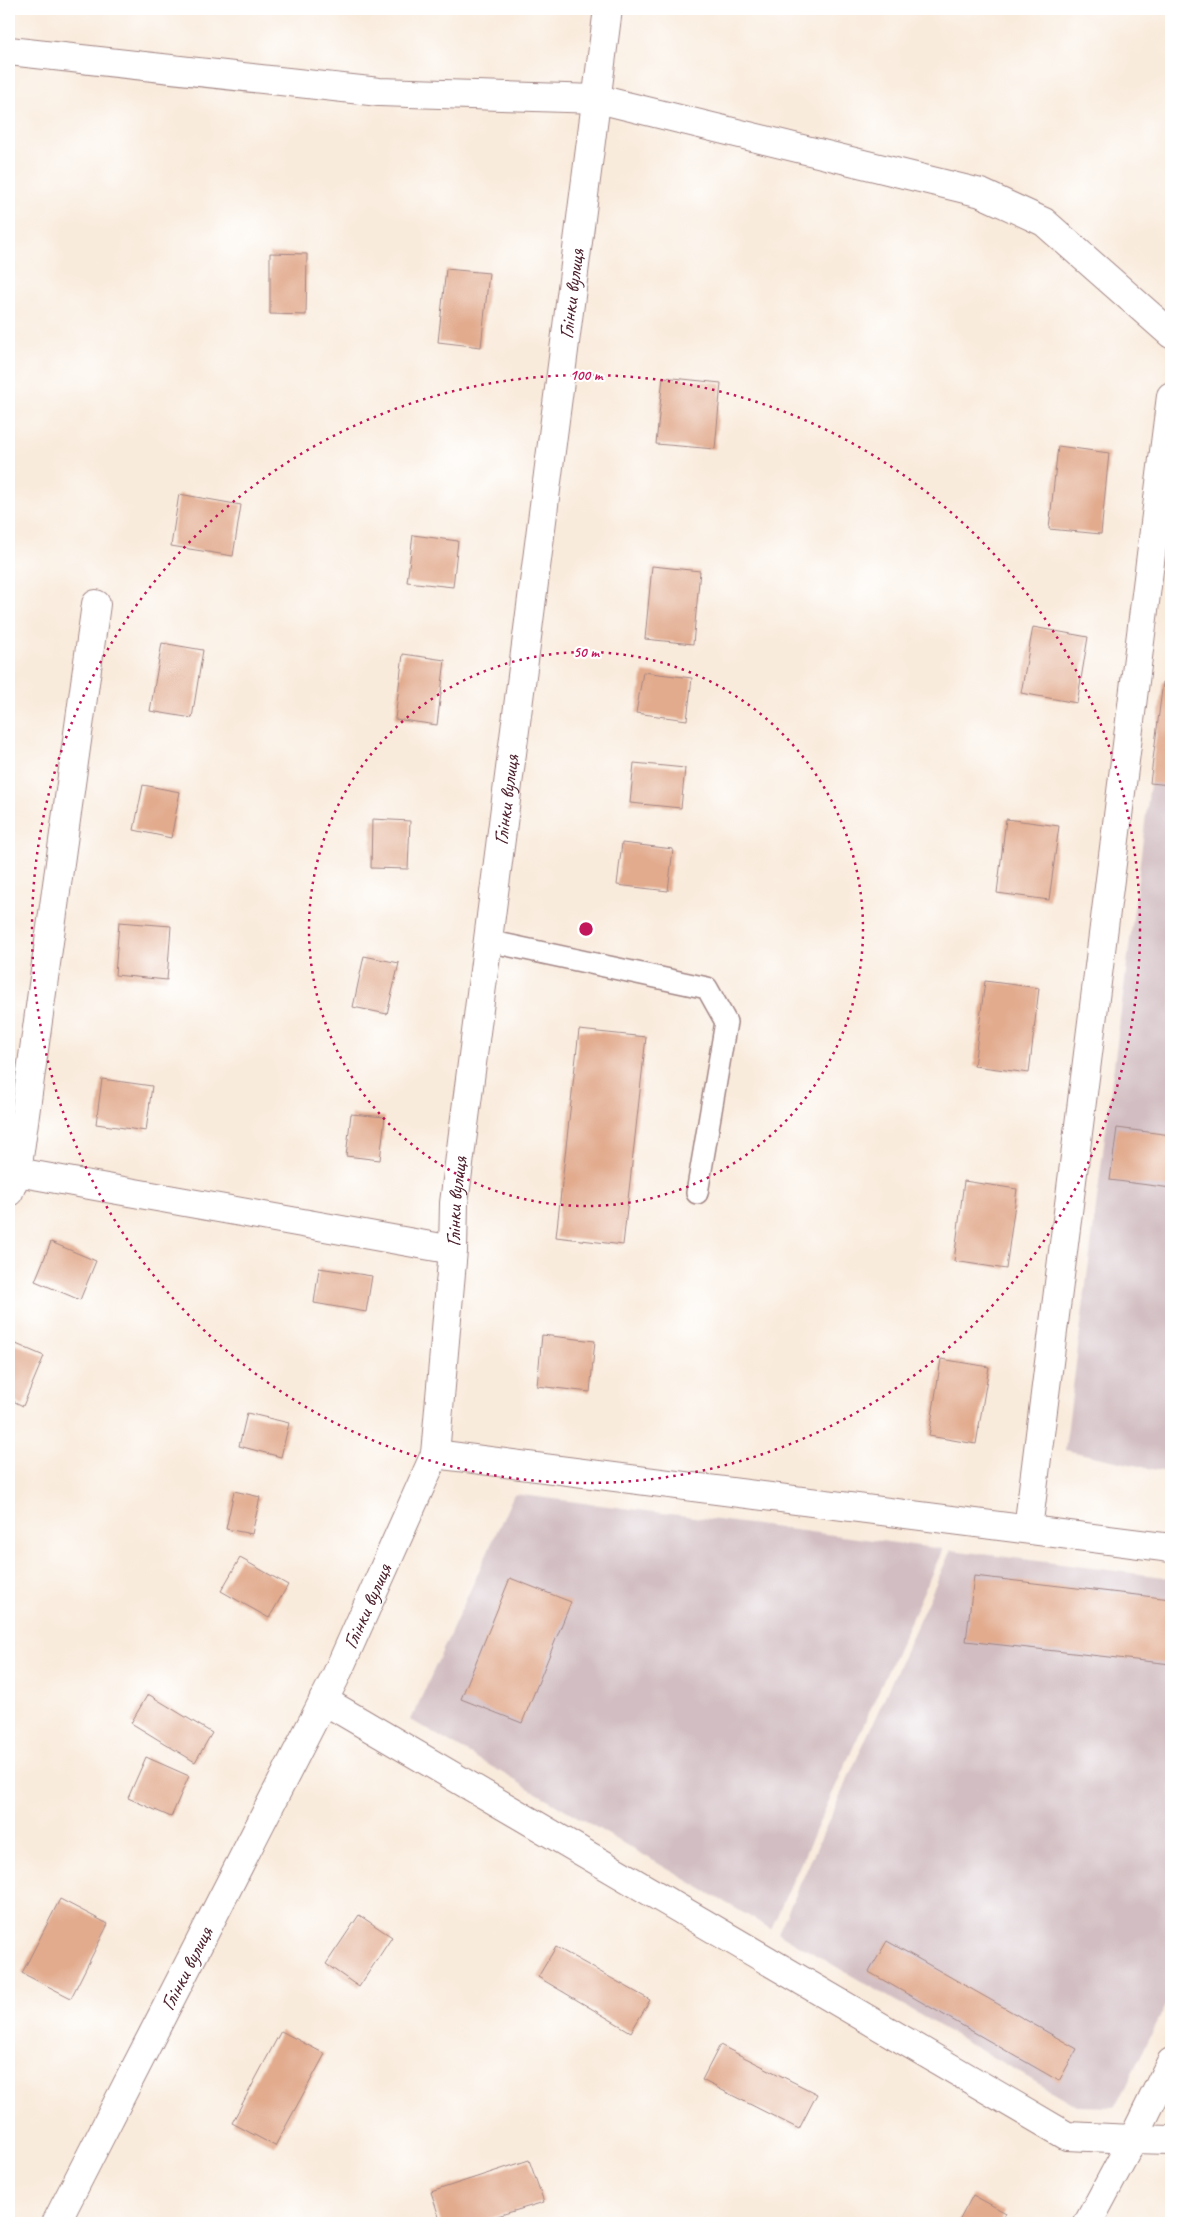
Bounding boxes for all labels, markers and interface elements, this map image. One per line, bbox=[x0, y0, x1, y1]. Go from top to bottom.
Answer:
street label: Глінки вулиця bbox=[553, 246, 590, 340]
text: 100 m bbox=[570, 366, 604, 385]
text: 50 m bbox=[573, 643, 600, 662]
street label: Глінки вулиця bbox=[487, 752, 525, 846]
centre of rings bbox=[577, 920, 595, 938]
street label: Глінки вулиця bbox=[440, 1154, 473, 1247]
street label: Глінки вулиця bbox=[337, 1558, 398, 1653]
street label: Глінки вулиця bbox=[154, 1921, 219, 2015]

